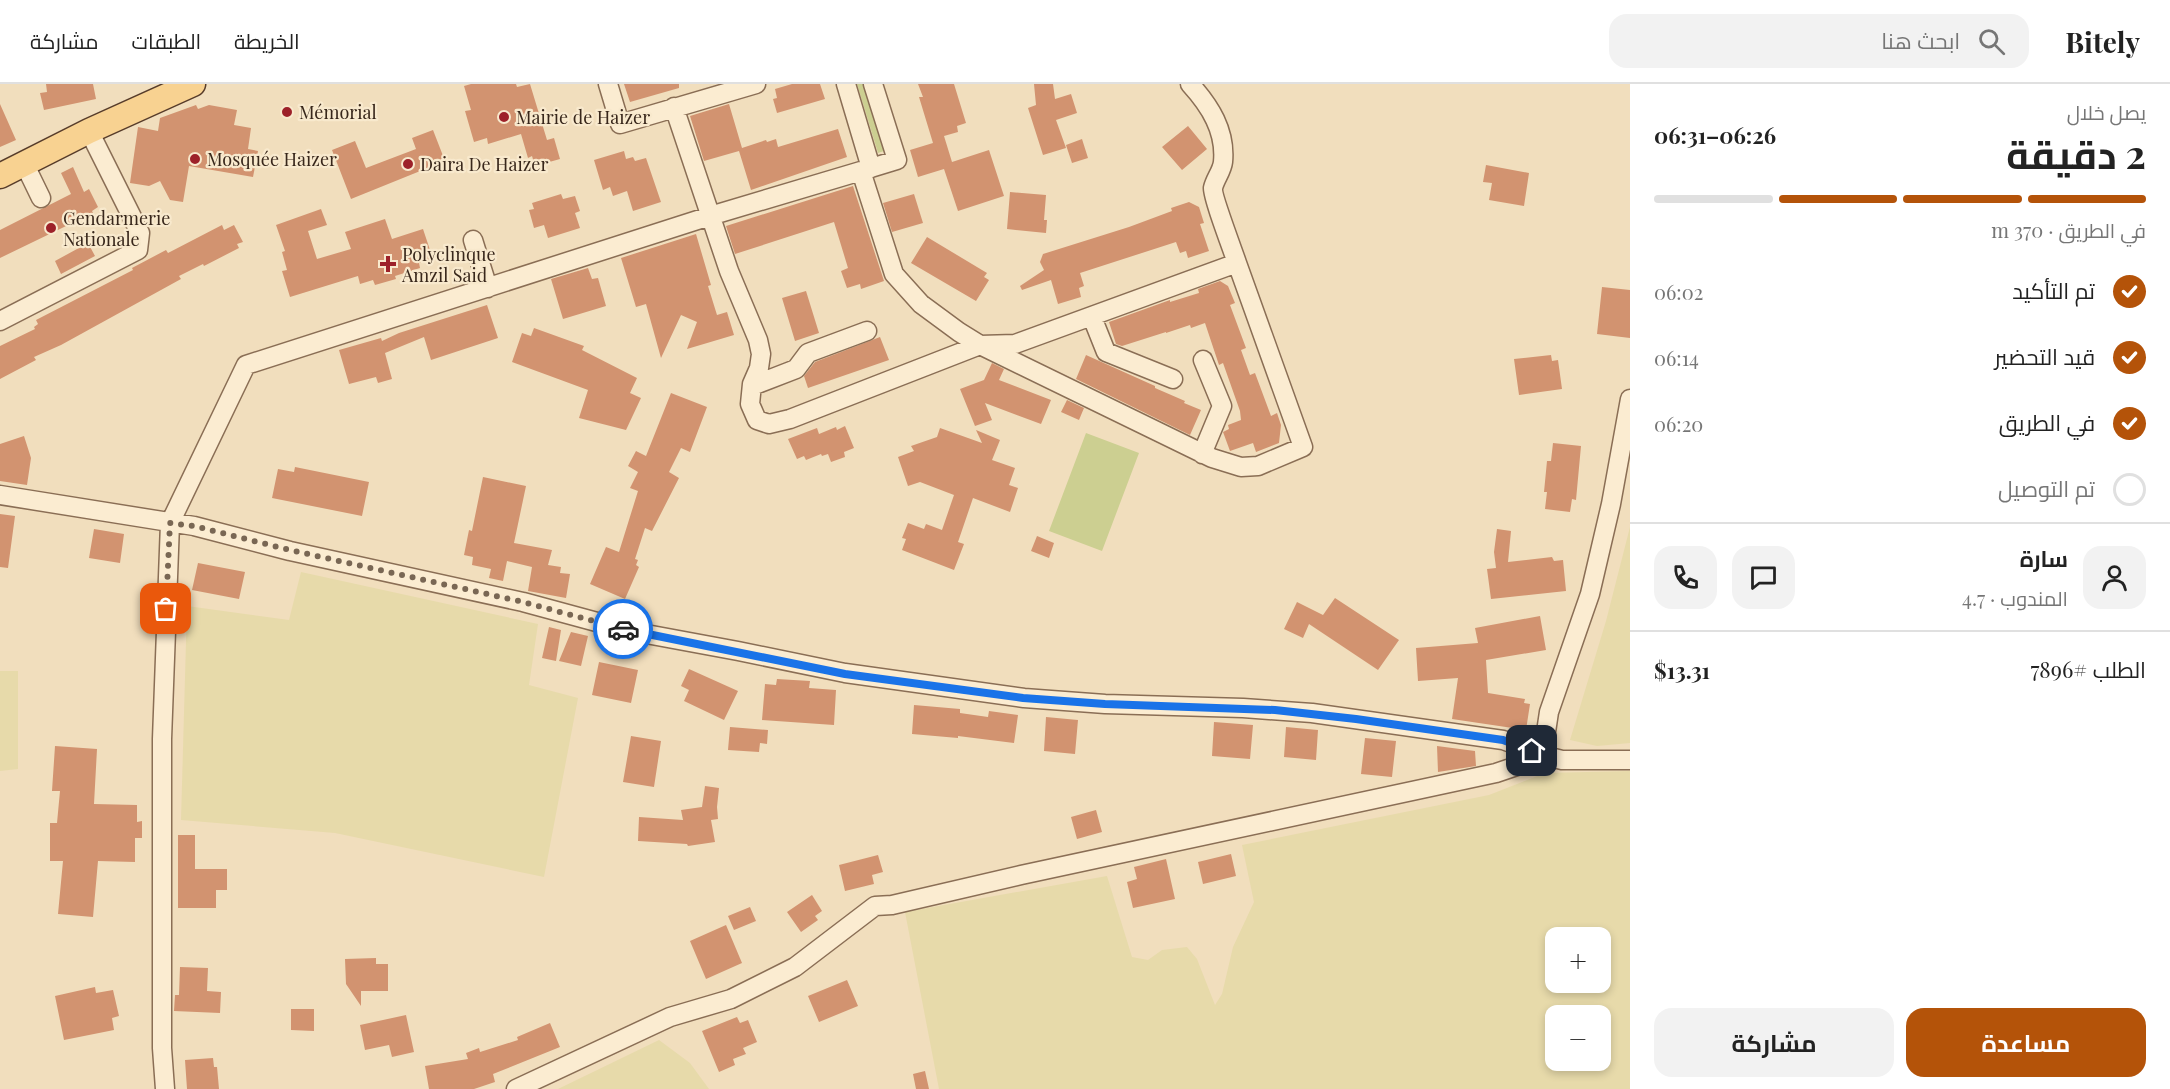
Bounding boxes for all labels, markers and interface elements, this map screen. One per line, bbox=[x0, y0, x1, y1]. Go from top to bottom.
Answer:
search box bbox=[1609, 14, 2029, 68]
text: Bitely bbox=[2065, 23, 2140, 60]
text: ابحث هنا bbox=[1881, 25, 1960, 55]
icon: search bbox=[1975, 25, 2008, 58]
text: مشاركة bbox=[30, 26, 99, 54]
text: الطبقات bbox=[132, 26, 201, 54]
text: الخريطة bbox=[234, 26, 300, 54]
text: يصل خلال bbox=[2067, 98, 2146, 125]
place label: Mémorial bbox=[299, 100, 377, 124]
marker: Mémorial bbox=[280, 105, 294, 119]
place label: Mairie de Haizer bbox=[516, 105, 650, 129]
marker: Mairie de Haizer bbox=[497, 110, 511, 124]
text: 06:26–06:31 bbox=[1654, 120, 1776, 150]
text: 2 دقيقة bbox=[2006, 127, 2146, 179]
place label: Mosquée Haizer bbox=[207, 147, 337, 171]
marker: Mosquée Haizer bbox=[188, 152, 202, 166]
place label: Daira De Haizer bbox=[420, 152, 548, 176]
marker: Daira De Haizer bbox=[401, 157, 415, 171]
place label: Gendarmerie Nationale bbox=[63, 206, 170, 251]
text: في الطريق · 370 m bbox=[1991, 216, 2146, 243]
marker: Gendarmerie Nationale bbox=[44, 221, 58, 235]
place label: Polyclinque Amzil Said bbox=[401, 242, 496, 287]
marker: Polyclinque Amzil Said bbox=[379, 255, 397, 273]
text: تم التأكيد bbox=[2012, 275, 2095, 305]
icon: check bbox=[2113, 275, 2146, 308]
text: 06:02 bbox=[1654, 278, 1703, 305]
text: قيد التحضير bbox=[1994, 341, 2095, 371]
icon: check bbox=[2113, 341, 2146, 374]
text: 06:14 bbox=[1654, 344, 1699, 371]
text: في الطريق bbox=[1999, 407, 2095, 437]
icon: check bbox=[2113, 407, 2146, 440]
text: 06:20 bbox=[1654, 410, 1703, 437]
text: تم التوصيل bbox=[1998, 473, 2095, 503]
text: سارة bbox=[2020, 543, 2068, 573]
button: phone bbox=[1654, 546, 1717, 609]
button: chat bbox=[1732, 546, 1795, 609]
button: person bbox=[2083, 546, 2146, 609]
pin bbox=[140, 583, 191, 634]
text: المندوب · 4.7 bbox=[1962, 584, 2068, 611]
icon: bag bbox=[149, 592, 182, 625]
courier bbox=[593, 599, 653, 659]
icon: car bbox=[607, 613, 640, 646]
text: الطلب #7896 bbox=[2030, 654, 2146, 684]
text: $13.31 bbox=[1654, 655, 1710, 685]
pin bbox=[1506, 725, 1557, 776]
icon: home bbox=[1515, 734, 1548, 767]
map controls bbox=[1545, 927, 1611, 1071]
button: + bbox=[1545, 927, 1611, 993]
button: − bbox=[1545, 1005, 1611, 1071]
button: مشاركة bbox=[1654, 1008, 1894, 1077]
button: مساعدة bbox=[1906, 1008, 2146, 1077]

